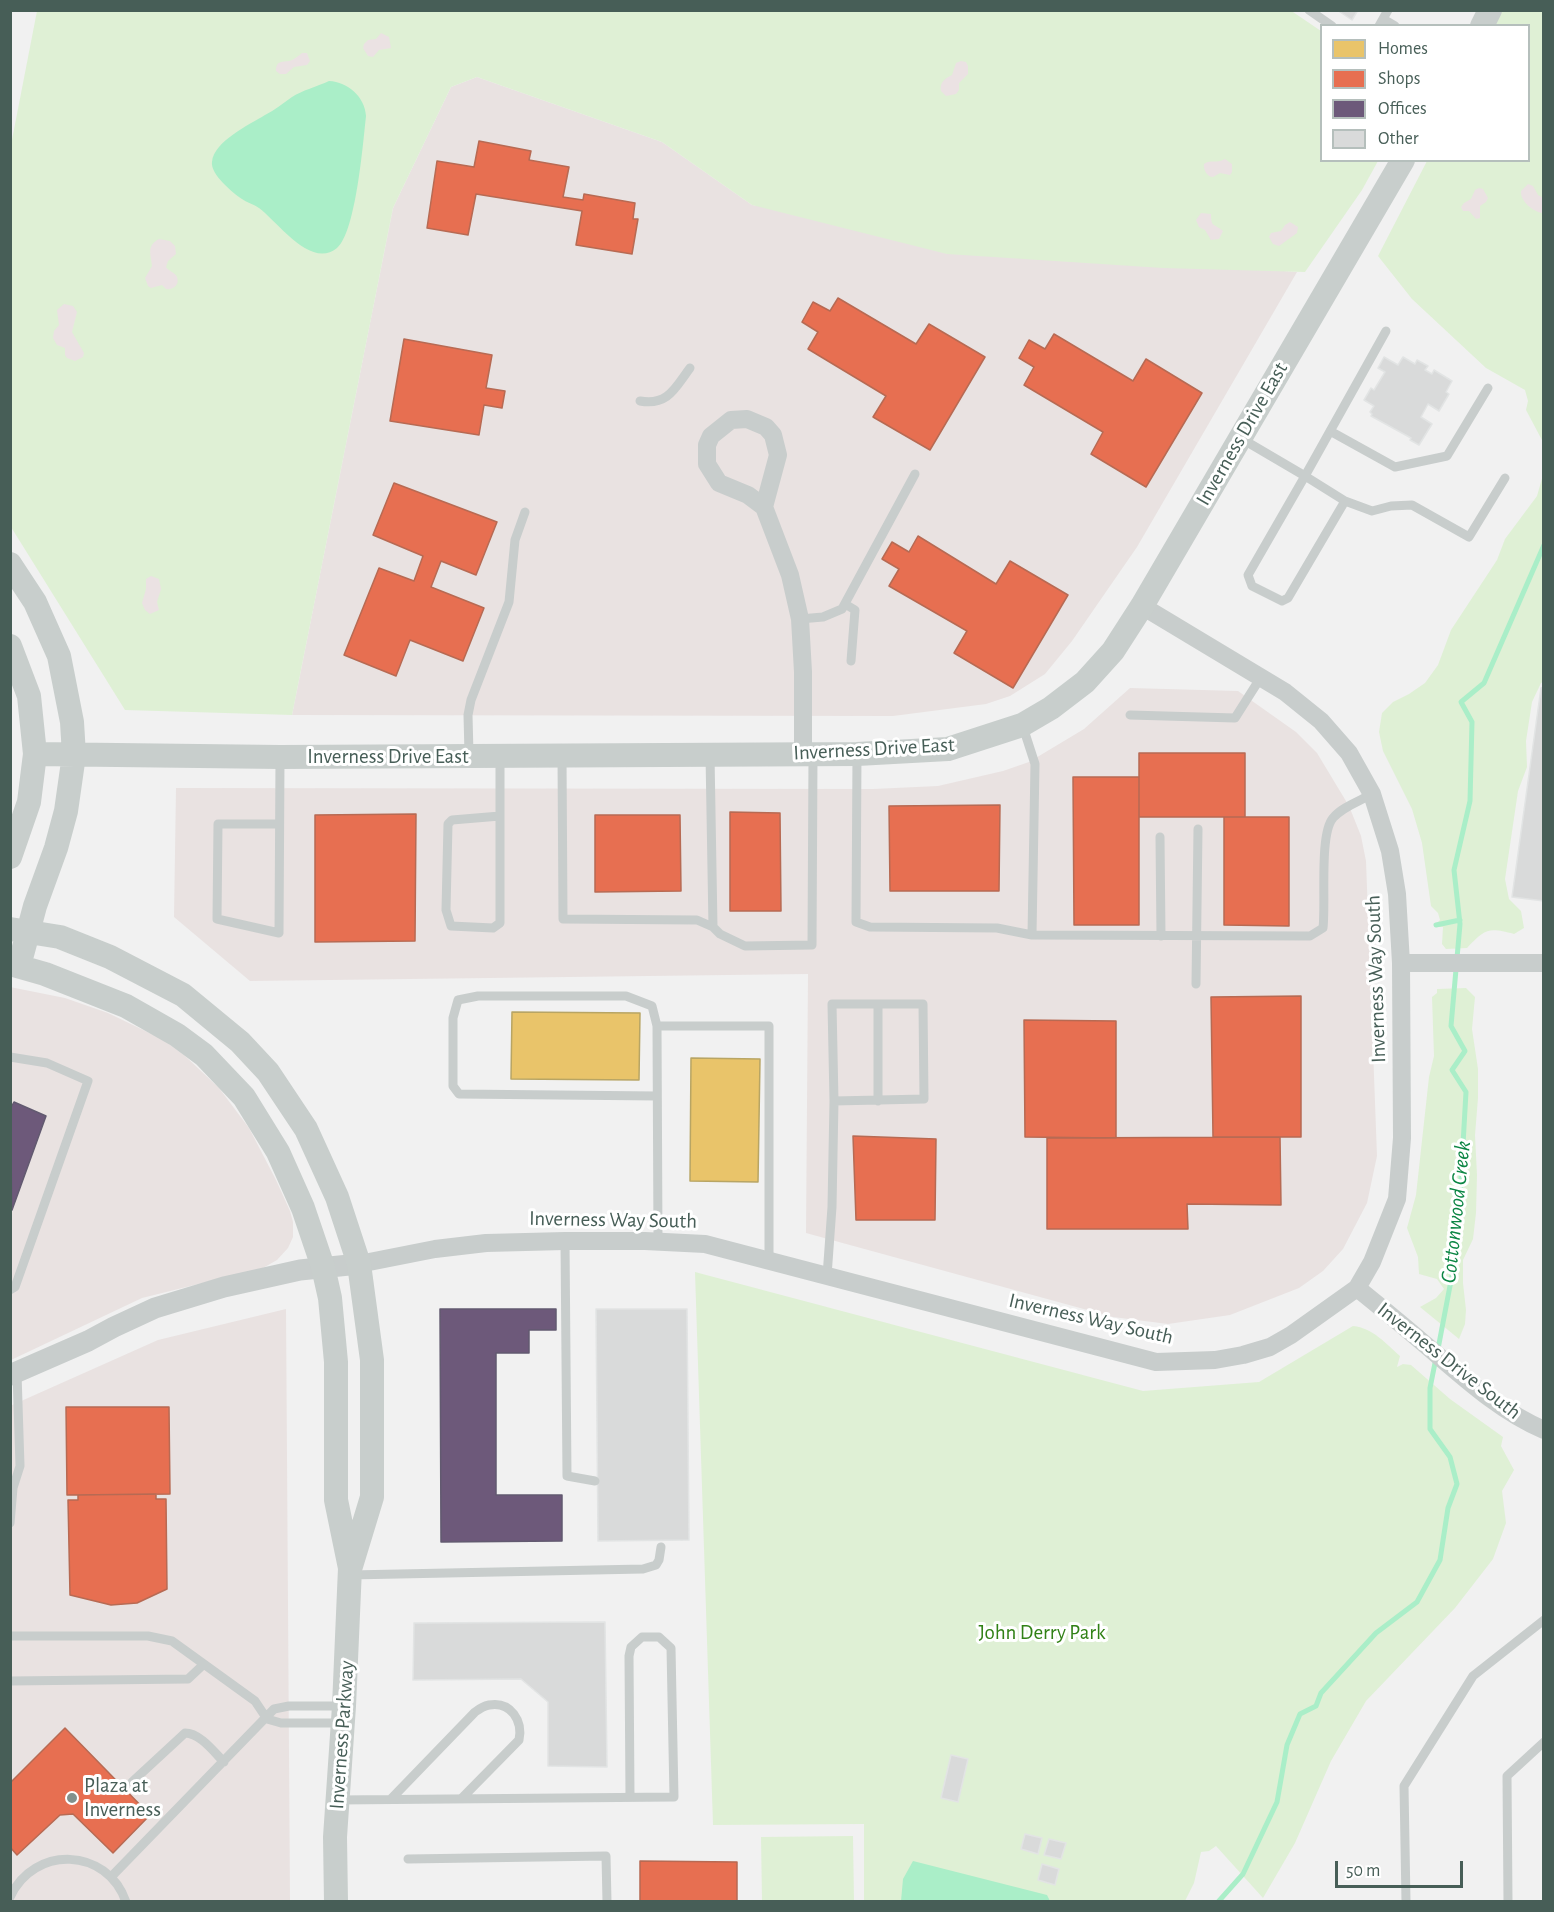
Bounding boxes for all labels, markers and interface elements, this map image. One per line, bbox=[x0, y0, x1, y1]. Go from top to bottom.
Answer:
legend bbox=[1320, 24, 1530, 162]
text: Homes bbox=[1378, 40, 1428, 58]
text: Shops bbox=[1378, 70, 1420, 88]
text: Offices bbox=[1378, 100, 1427, 118]
text: Other bbox=[1378, 130, 1419, 148]
street label: Inverness Drive East bbox=[1191, 358, 1293, 510]
street label: Inverness Drive East bbox=[793, 732, 955, 766]
street label: Inverness Drive East bbox=[307, 744, 469, 770]
street label: Inverness Way South bbox=[1360, 895, 1392, 1063]
water label: Cottonwood Creek bbox=[1435, 1140, 1477, 1284]
street label: Inverness Way South bbox=[529, 1206, 697, 1234]
street label: Inverness Way South bbox=[1006, 1288, 1176, 1350]
street label: Inverness Drive South bbox=[1372, 1297, 1526, 1425]
park label: John Derry Park bbox=[978, 1620, 1106, 1646]
street label: Inverness Parkway bbox=[324, 1660, 360, 1810]
place label: Plaza at Inverness bbox=[84, 1773, 161, 1823]
marker: Plaza at Inverness bbox=[65, 1791, 79, 1805]
scale bar bbox=[1338, 1849, 1466, 1887]
text: 50 m bbox=[1346, 1862, 1380, 1880]

